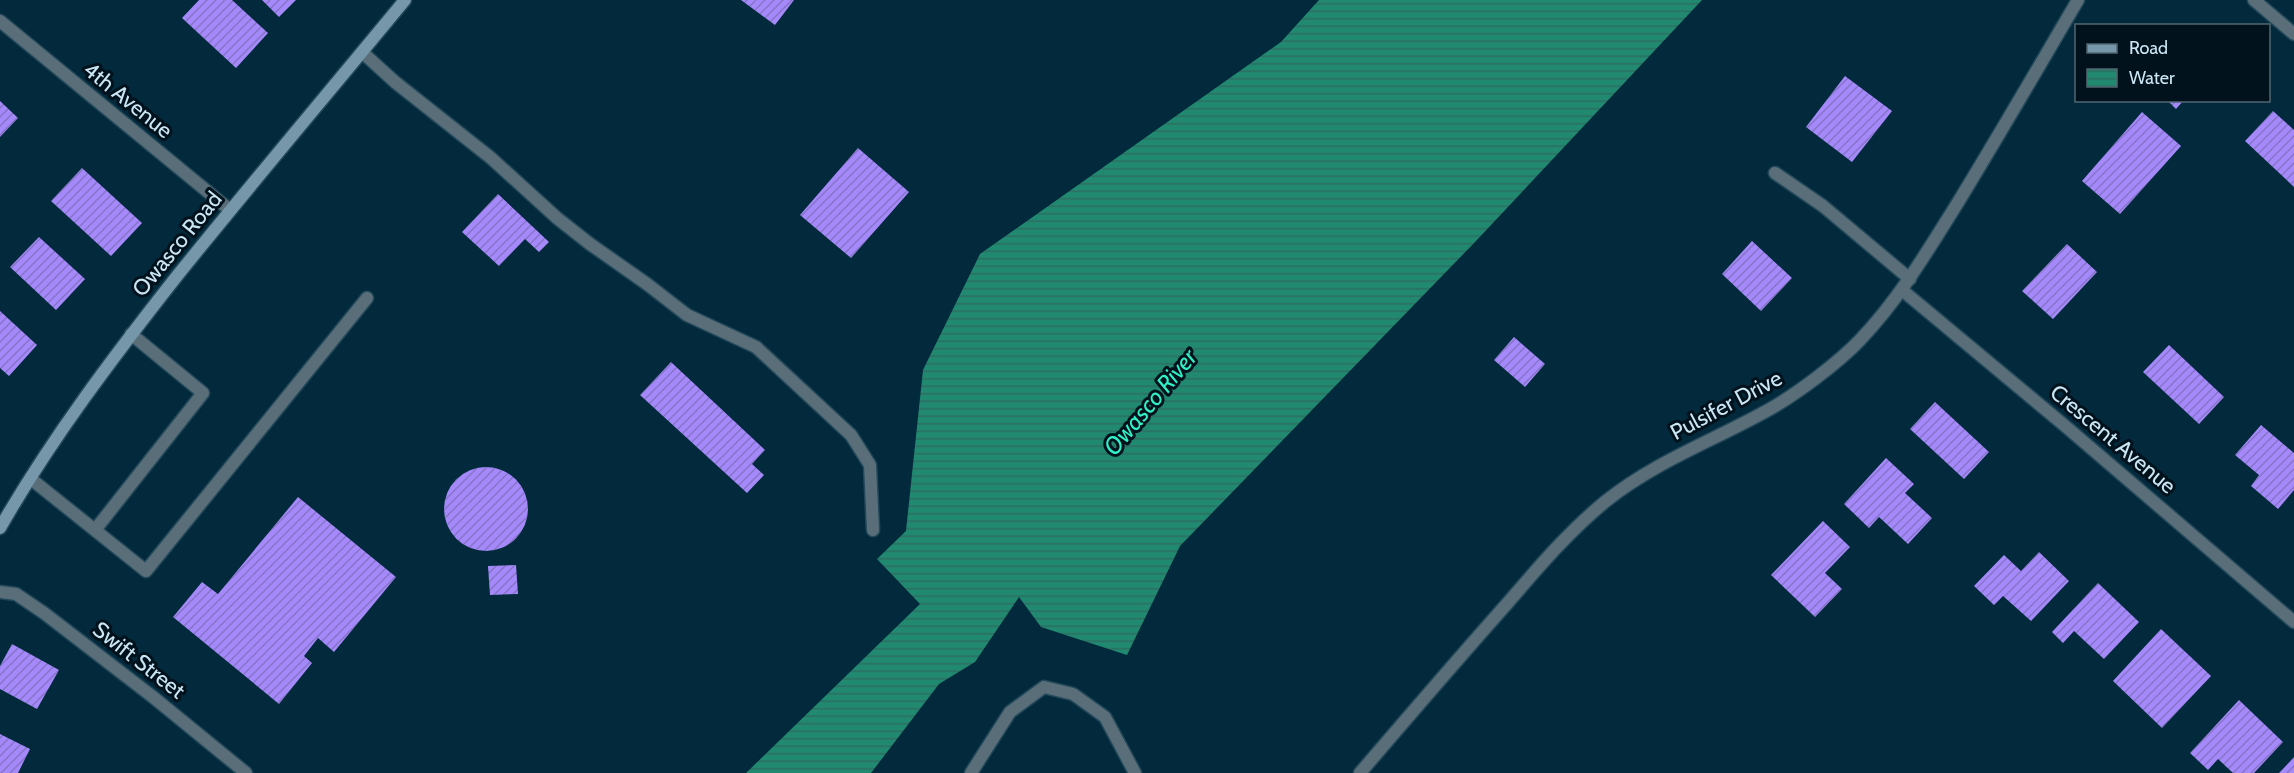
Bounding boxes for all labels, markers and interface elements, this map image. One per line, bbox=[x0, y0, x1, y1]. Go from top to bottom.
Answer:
legend bbox=[2075, 24, 2270, 102]
text: Road bbox=[2129, 37, 2168, 59]
street label: 4th Avenue bbox=[78, 56, 178, 144]
text: Water bbox=[2129, 67, 2175, 89]
street label: Owasco Road bbox=[127, 186, 227, 302]
water label: Owasco River bbox=[1097, 342, 1204, 461]
street label: Pulsifer Drive bbox=[1666, 364, 1786, 446]
street label: Crescent Avenue bbox=[2045, 379, 2181, 499]
street label: Swift Street bbox=[88, 616, 191, 705]

